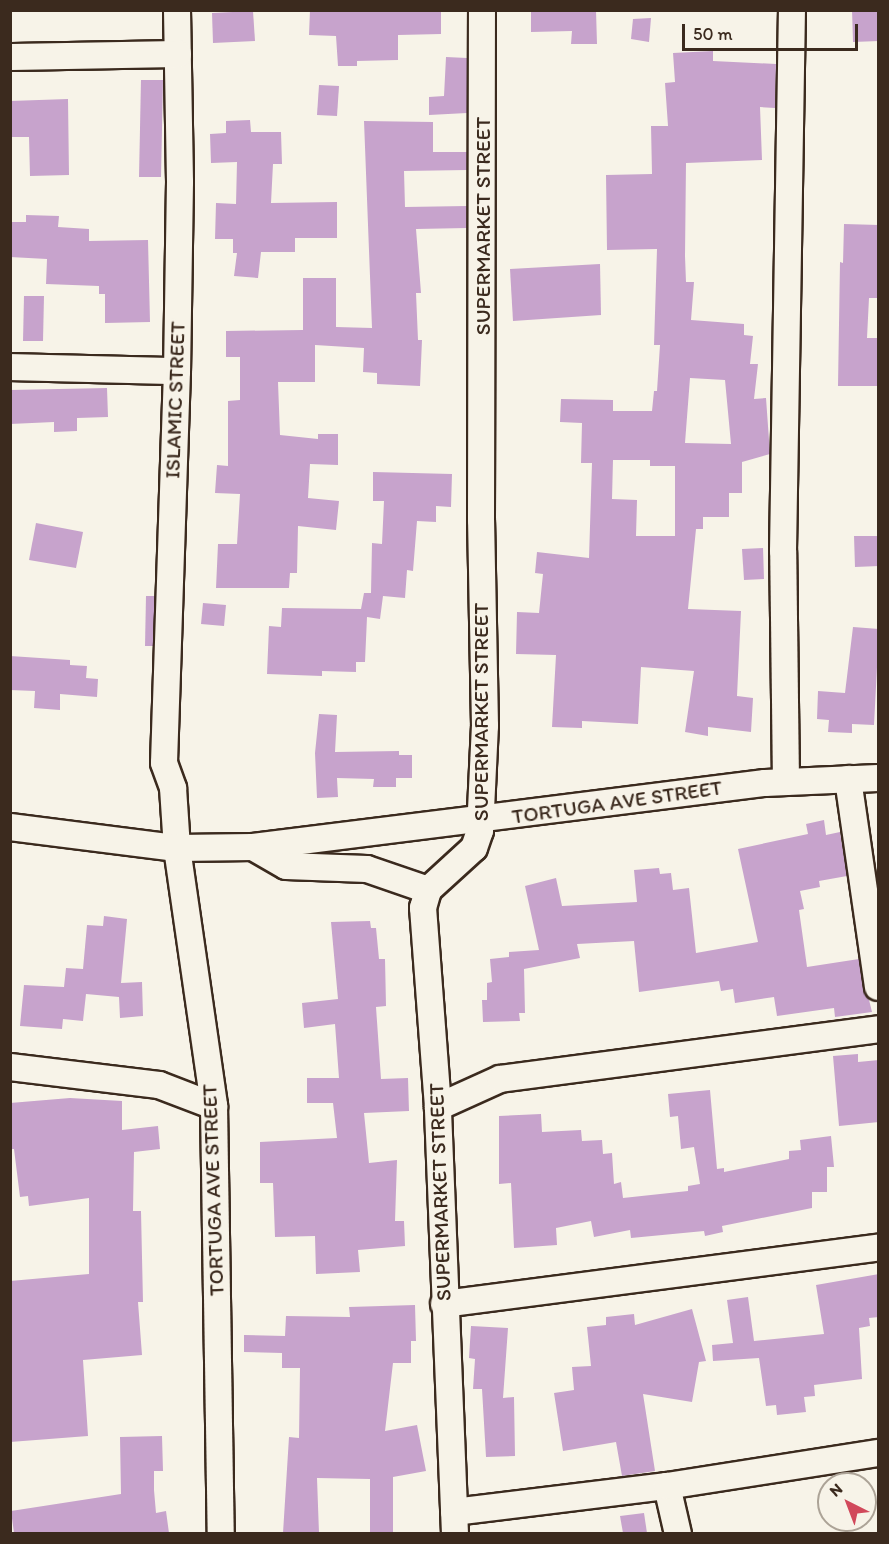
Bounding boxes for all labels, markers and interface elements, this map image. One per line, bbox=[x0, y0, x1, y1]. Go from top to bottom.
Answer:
scale bar bbox=[685, 12, 860, 50]
text: 50 m bbox=[693, 23, 733, 45]
street label: SUPERMARKET STREET bbox=[470, 117, 496, 335]
street label: ISLAMIC STREET bbox=[160, 321, 190, 479]
street label: SUPERMARKET STREET bbox=[468, 603, 494, 821]
street label: TORTUGA AVE STREET bbox=[511, 775, 723, 829]
street label: SUPERMARKET STREET bbox=[424, 1082, 456, 1302]
street label: TORTUGA AVE STREET bbox=[197, 1084, 229, 1296]
north arrow bbox=[817, 1472, 877, 1532]
text: N bbox=[826, 1479, 846, 1500]

